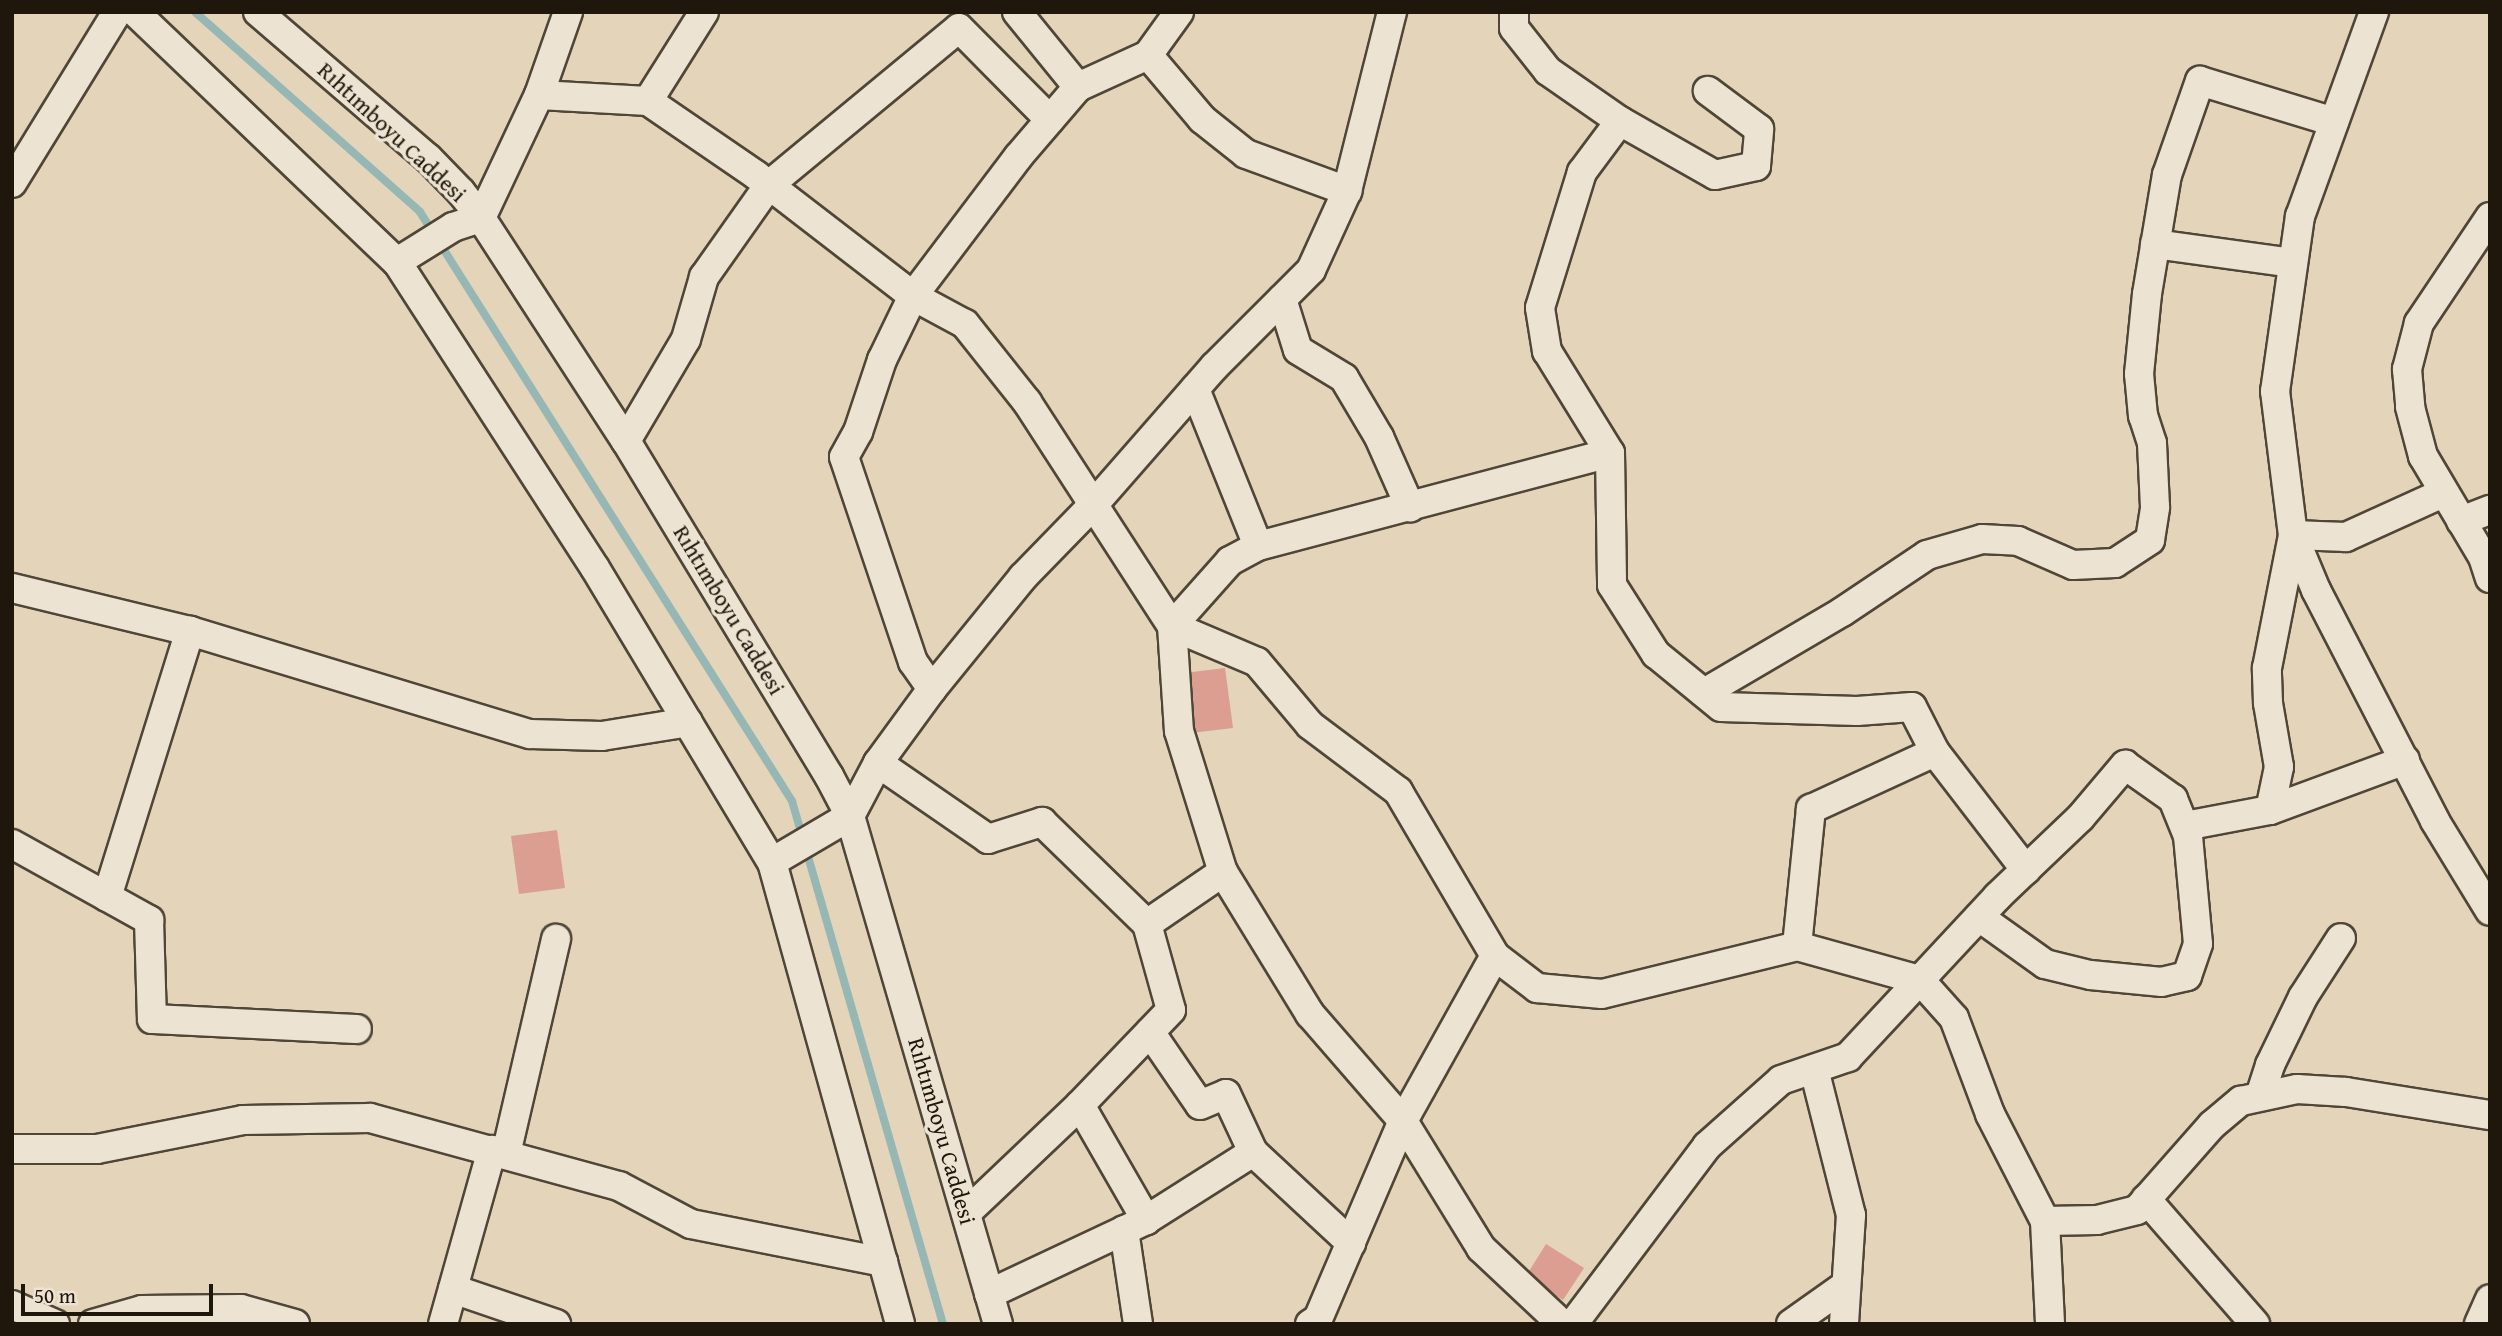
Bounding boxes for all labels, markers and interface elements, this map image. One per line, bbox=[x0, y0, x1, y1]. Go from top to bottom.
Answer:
street label: Rıhtımboyu Caddesi bbox=[312, 56, 472, 208]
street label: Rıhtımboyu Caddesi bbox=[667, 520, 791, 700]
street label: Rıhtımboyu Caddesi bbox=[902, 1034, 982, 1228]
scale bar bbox=[24, 1270, 217, 1314]
text: 50 m bbox=[34, 1280, 76, 1311]

